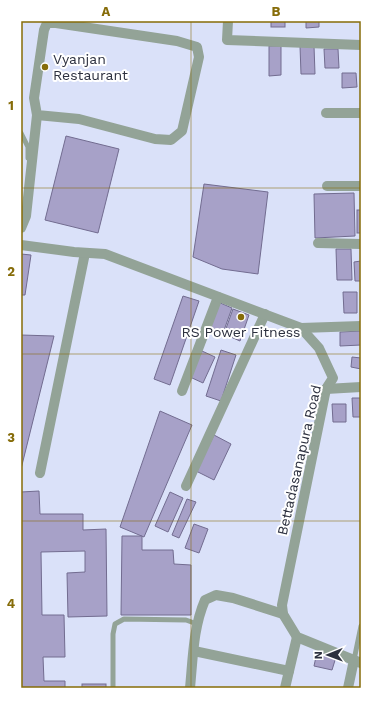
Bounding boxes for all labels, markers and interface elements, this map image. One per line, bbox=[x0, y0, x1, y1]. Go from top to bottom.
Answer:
text: A bbox=[102, 4, 111, 19]
text: B bbox=[272, 4, 281, 19]
place label: Vyanjan Restaurant bbox=[53, 51, 128, 83]
marker: Vyanjan Restaurant bbox=[40, 62, 50, 72]
text: 1 bbox=[8, 98, 14, 113]
text: 2 bbox=[7, 264, 15, 279]
marker: RS Power Fitness bbox=[236, 312, 246, 322]
place label: RS Power Fitness bbox=[182, 324, 301, 340]
street label: Bettadasanapura Road bbox=[274, 383, 324, 537]
text: 3 bbox=[7, 430, 15, 445]
text: 4 bbox=[7, 596, 16, 611]
north arrow bbox=[308, 635, 348, 675]
text: N bbox=[312, 651, 325, 659]

